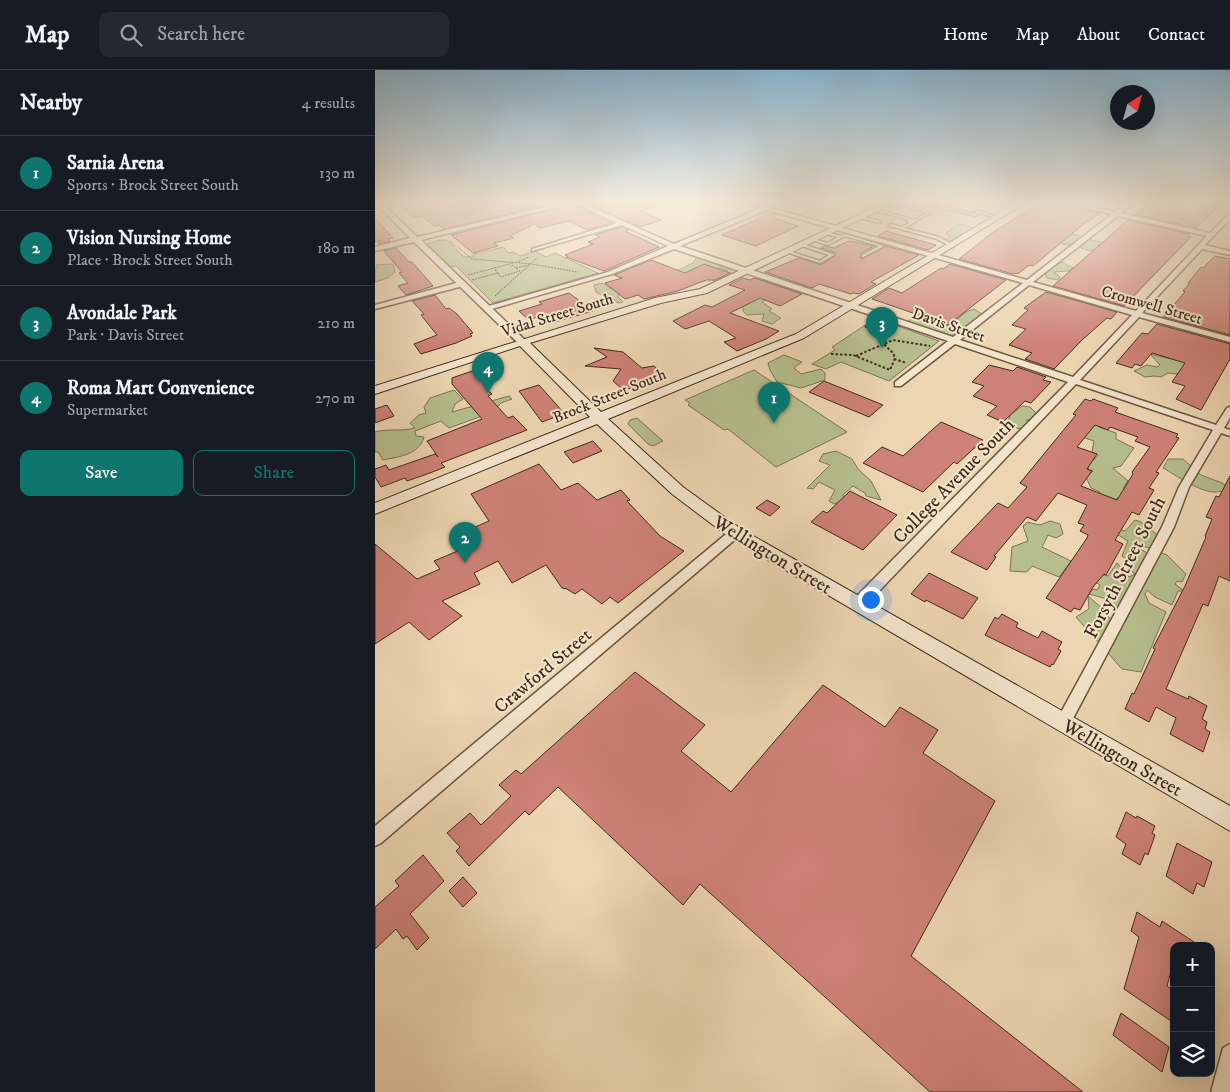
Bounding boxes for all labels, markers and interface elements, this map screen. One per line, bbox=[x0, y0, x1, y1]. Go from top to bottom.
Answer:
search box bbox=[99, 12, 449, 57]
text: Map bbox=[25, 20, 69, 50]
icon: search bbox=[117, 21, 145, 49]
text: Search here bbox=[157, 23, 245, 46]
text: Home bbox=[943, 24, 988, 46]
text: Map bbox=[1016, 24, 1049, 46]
text: About bbox=[1077, 24, 1120, 46]
text: Contact bbox=[1148, 24, 1205, 46]
north arrow bbox=[1110, 85, 1155, 130]
text: Nearby bbox=[20, 90, 82, 116]
text: 4 results bbox=[302, 93, 355, 113]
text: Sarnia Arena bbox=[67, 152, 164, 175]
text: 1 bbox=[33, 163, 39, 183]
text: 130 m bbox=[319, 163, 355, 183]
text: Sports · Brock Street South bbox=[67, 175, 239, 195]
text: Vision Nursing Home bbox=[67, 227, 231, 250]
text: 2 bbox=[32, 238, 40, 258]
text: 180 m bbox=[317, 238, 355, 258]
text: Place · Brock Street South bbox=[67, 250, 233, 270]
street label: Cromwell Street bbox=[1099, 281, 1204, 329]
street label: Vidal Street South bbox=[498, 288, 616, 342]
text: Avondale Park bbox=[67, 302, 177, 325]
street label: Davis Street bbox=[909, 303, 988, 347]
pin: 3 bbox=[866, 307, 898, 348]
text: 3 bbox=[33, 313, 39, 333]
text: 210 m bbox=[317, 313, 355, 333]
text: Park · Davis Street bbox=[67, 325, 184, 345]
pin: 4 bbox=[472, 352, 504, 393]
street label: Brock Street South bbox=[550, 364, 670, 428]
text: Roma Mart Convenience bbox=[67, 377, 254, 400]
pin: 1 bbox=[758, 382, 790, 423]
text: 4 bbox=[31, 388, 41, 408]
text: 270 m bbox=[315, 388, 355, 408]
text: Supermarket bbox=[67, 400, 148, 420]
street label: College Avenue South bbox=[888, 414, 1020, 549]
button: Save bbox=[20, 450, 183, 496]
button: Share bbox=[193, 450, 355, 496]
street label: Forsyth Street South bbox=[1080, 493, 1171, 642]
street label: Wellington Street bbox=[708, 510, 836, 600]
pin: 2 bbox=[449, 522, 481, 563]
your location bbox=[858, 587, 884, 613]
street label: Crawford Street bbox=[489, 624, 596, 719]
street label: Wellington Street bbox=[1058, 714, 1186, 802]
map controls bbox=[1170, 942, 1215, 1077]
button: + bbox=[1170, 942, 1215, 987]
button: − bbox=[1170, 987, 1215, 1032]
button: layers bbox=[1170, 1032, 1215, 1077]

